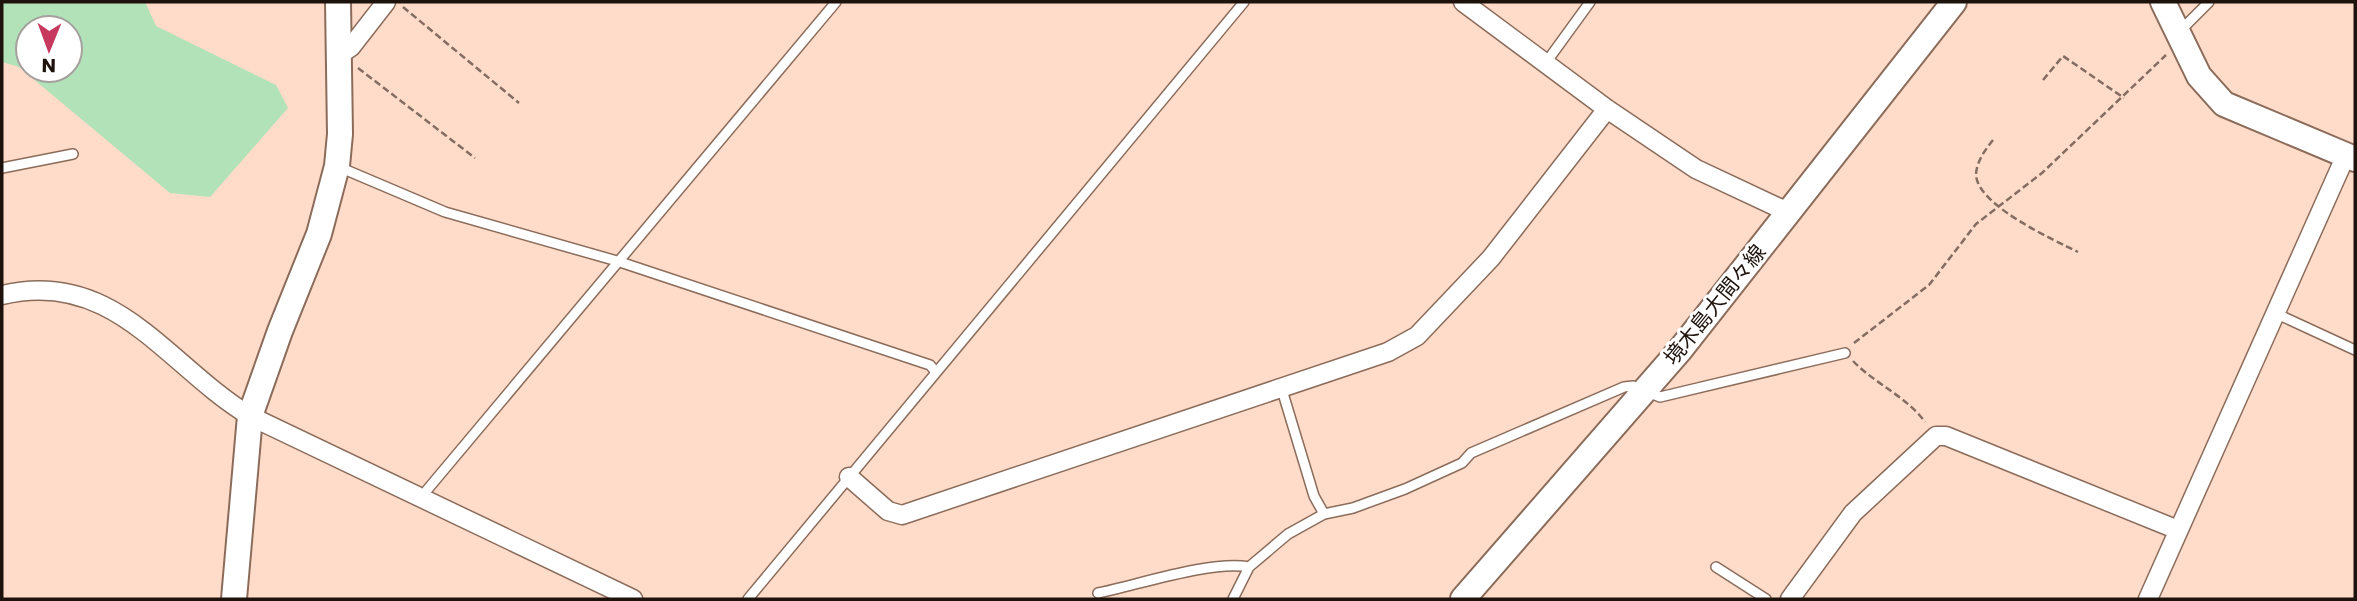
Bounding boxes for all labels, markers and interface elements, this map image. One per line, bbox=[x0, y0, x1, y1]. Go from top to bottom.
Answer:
north arrow bbox=[14, 14, 84, 84]
text: N bbox=[41, 52, 56, 79]
street label: 境木島大間々線 bbox=[1657, 238, 1772, 371]

